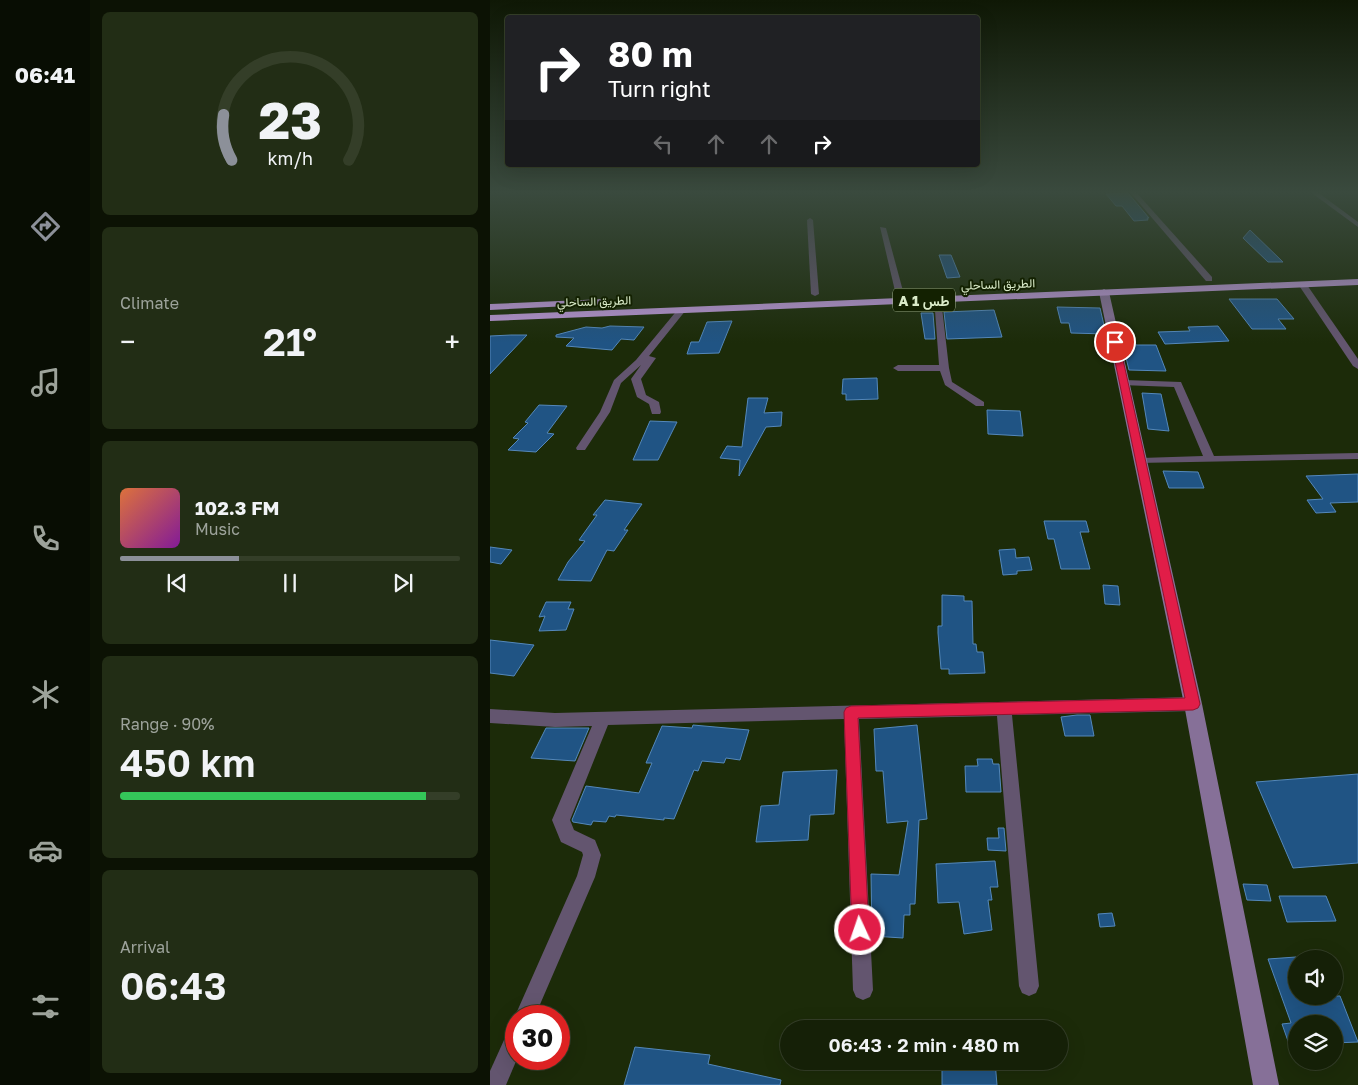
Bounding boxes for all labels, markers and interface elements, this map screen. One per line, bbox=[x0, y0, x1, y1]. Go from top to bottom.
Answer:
text: 80 m bbox=[608, 33, 693, 75]
icon: right bbox=[525, 35, 590, 100]
text: 06:41 bbox=[15, 61, 75, 88]
text: Turn right bbox=[608, 75, 711, 102]
text: 23 bbox=[258, 88, 322, 150]
icon: left bbox=[649, 130, 677, 158]
icon: ahead bbox=[702, 130, 730, 158]
icon: ahead bbox=[755, 130, 783, 158]
icon: right bbox=[808, 130, 836, 158]
text: km/h bbox=[267, 147, 313, 169]
icon: directions bbox=[28, 209, 63, 244]
street label: الطريق الساحلي bbox=[961, 275, 1035, 296]
road number: A 1 طس bbox=[893, 288, 955, 312]
street label: الطريق الساحلي bbox=[557, 292, 631, 313]
text: Climate bbox=[120, 293, 179, 313]
text: 21° bbox=[263, 319, 317, 364]
pin bbox=[1094, 321, 1136, 363]
text: − bbox=[120, 325, 135, 358]
text: + bbox=[445, 325, 460, 358]
icon: arrive bbox=[1101, 328, 1129, 356]
icon: music bbox=[28, 365, 63, 400]
text: 102.3 FM bbox=[195, 496, 279, 519]
text: Music bbox=[195, 519, 240, 539]
icon: phone bbox=[28, 521, 63, 556]
icon: previous bbox=[163, 569, 191, 597]
icon: pause bbox=[276, 569, 304, 597]
icon: next bbox=[389, 569, 417, 597]
icon: climate bbox=[28, 677, 63, 712]
text: Range · 90% bbox=[120, 714, 215, 734]
text: 450 km bbox=[120, 740, 256, 785]
icon: car bbox=[28, 833, 63, 868]
position arrow bbox=[833, 903, 885, 955]
text: Arrival bbox=[120, 937, 170, 957]
map controls bbox=[1288, 950, 1343, 1070]
button: sound bbox=[1288, 950, 1343, 1005]
text: 06:43 bbox=[120, 963, 227, 1008]
icon: filters bbox=[28, 989, 63, 1024]
speed limit sign: 30 bbox=[505, 1005, 570, 1070]
button: layers bbox=[1288, 1015, 1343, 1070]
text: 06:43 · 2 min · 480 m bbox=[829, 1033, 1019, 1056]

